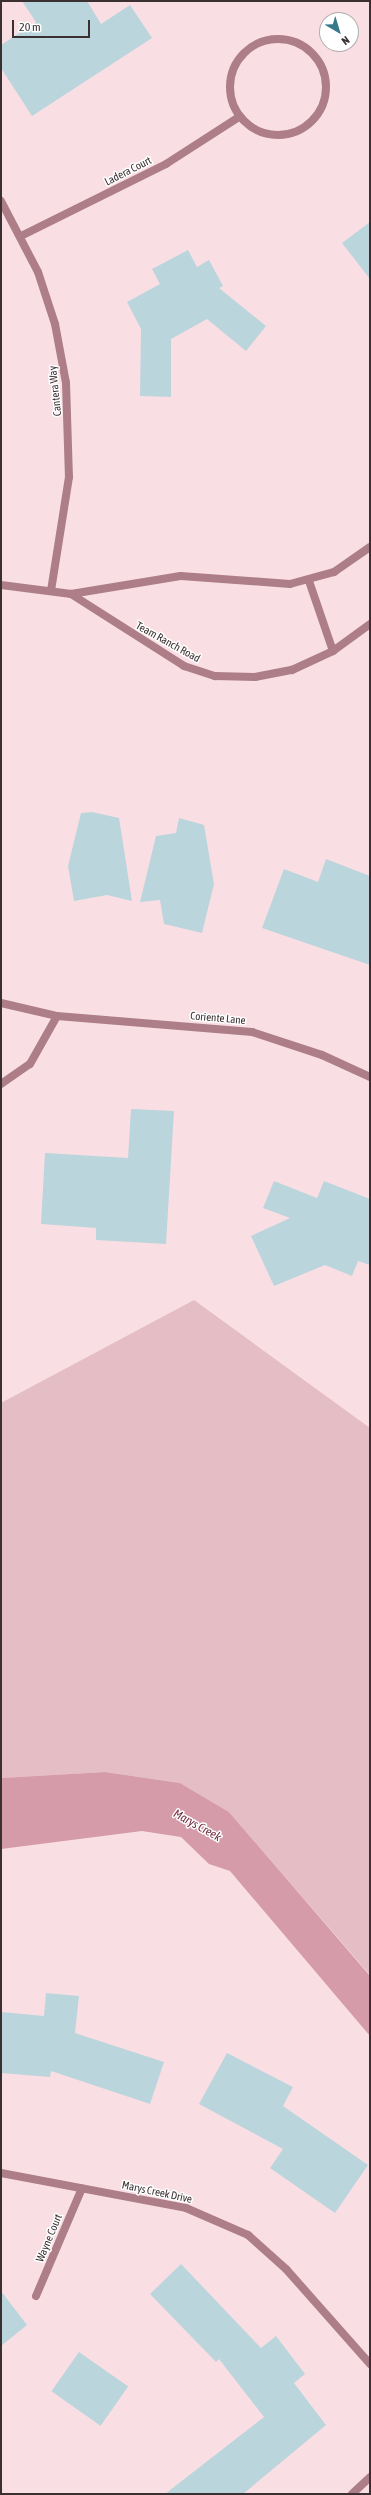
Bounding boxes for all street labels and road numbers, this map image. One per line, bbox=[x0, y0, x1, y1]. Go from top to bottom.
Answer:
street label: Ladera Court bbox=[102, 154, 154, 188]
street label: Cantera Way bbox=[46, 365, 64, 417]
street label: Team Ranch Road bbox=[134, 619, 202, 665]
street label: Coriente Lane bbox=[190, 1009, 246, 1027]
street label: Marys Creek Drive bbox=[121, 2178, 193, 2206]
street label: Wayne Court bbox=[33, 2212, 65, 2264]

